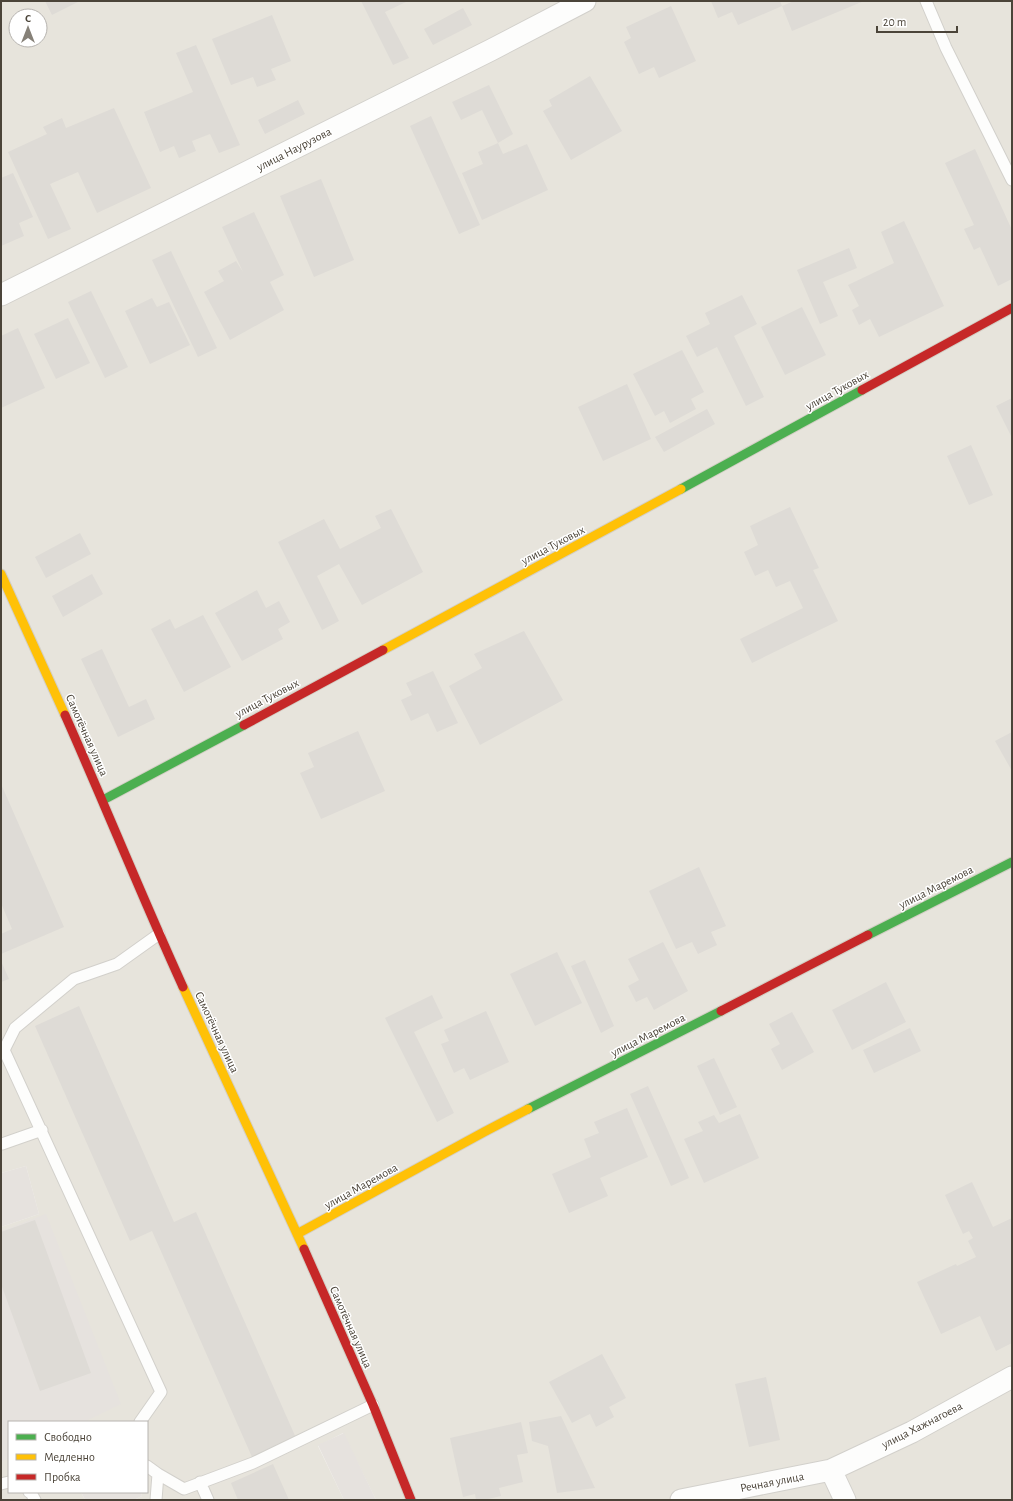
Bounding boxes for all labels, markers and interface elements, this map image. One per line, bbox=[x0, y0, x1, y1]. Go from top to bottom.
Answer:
north arrow bbox=[8, 8, 48, 48]
scale bar bbox=[877, 8, 957, 34]
text: С bbox=[25, 13, 31, 24]
text: 20 m bbox=[883, 16, 906, 28]
street label: улица Наурузова bbox=[254, 125, 334, 174]
street label: улица Туковых bbox=[803, 368, 871, 414]
street label: улица Туковых bbox=[519, 523, 588, 568]
street label: улица Туковых bbox=[233, 676, 302, 721]
street label: Самотёчная улица bbox=[63, 692, 111, 779]
street label: улица Маремова bbox=[896, 863, 976, 912]
street label: Самотёчная улица bbox=[192, 989, 241, 1075]
street label: улица Маремова bbox=[608, 1011, 688, 1060]
street label: улица Маремова bbox=[322, 1161, 400, 1212]
street label: Самотёчная улица bbox=[327, 1284, 375, 1371]
street label: улица Хажнагоева bbox=[879, 1399, 965, 1452]
legend bbox=[8, 1421, 148, 1493]
text: Свободно bbox=[44, 1431, 92, 1443]
text: Медленно bbox=[44, 1451, 95, 1463]
street label: Речная улица bbox=[739, 1470, 806, 1495]
text: Пробка bbox=[44, 1471, 81, 1483]

